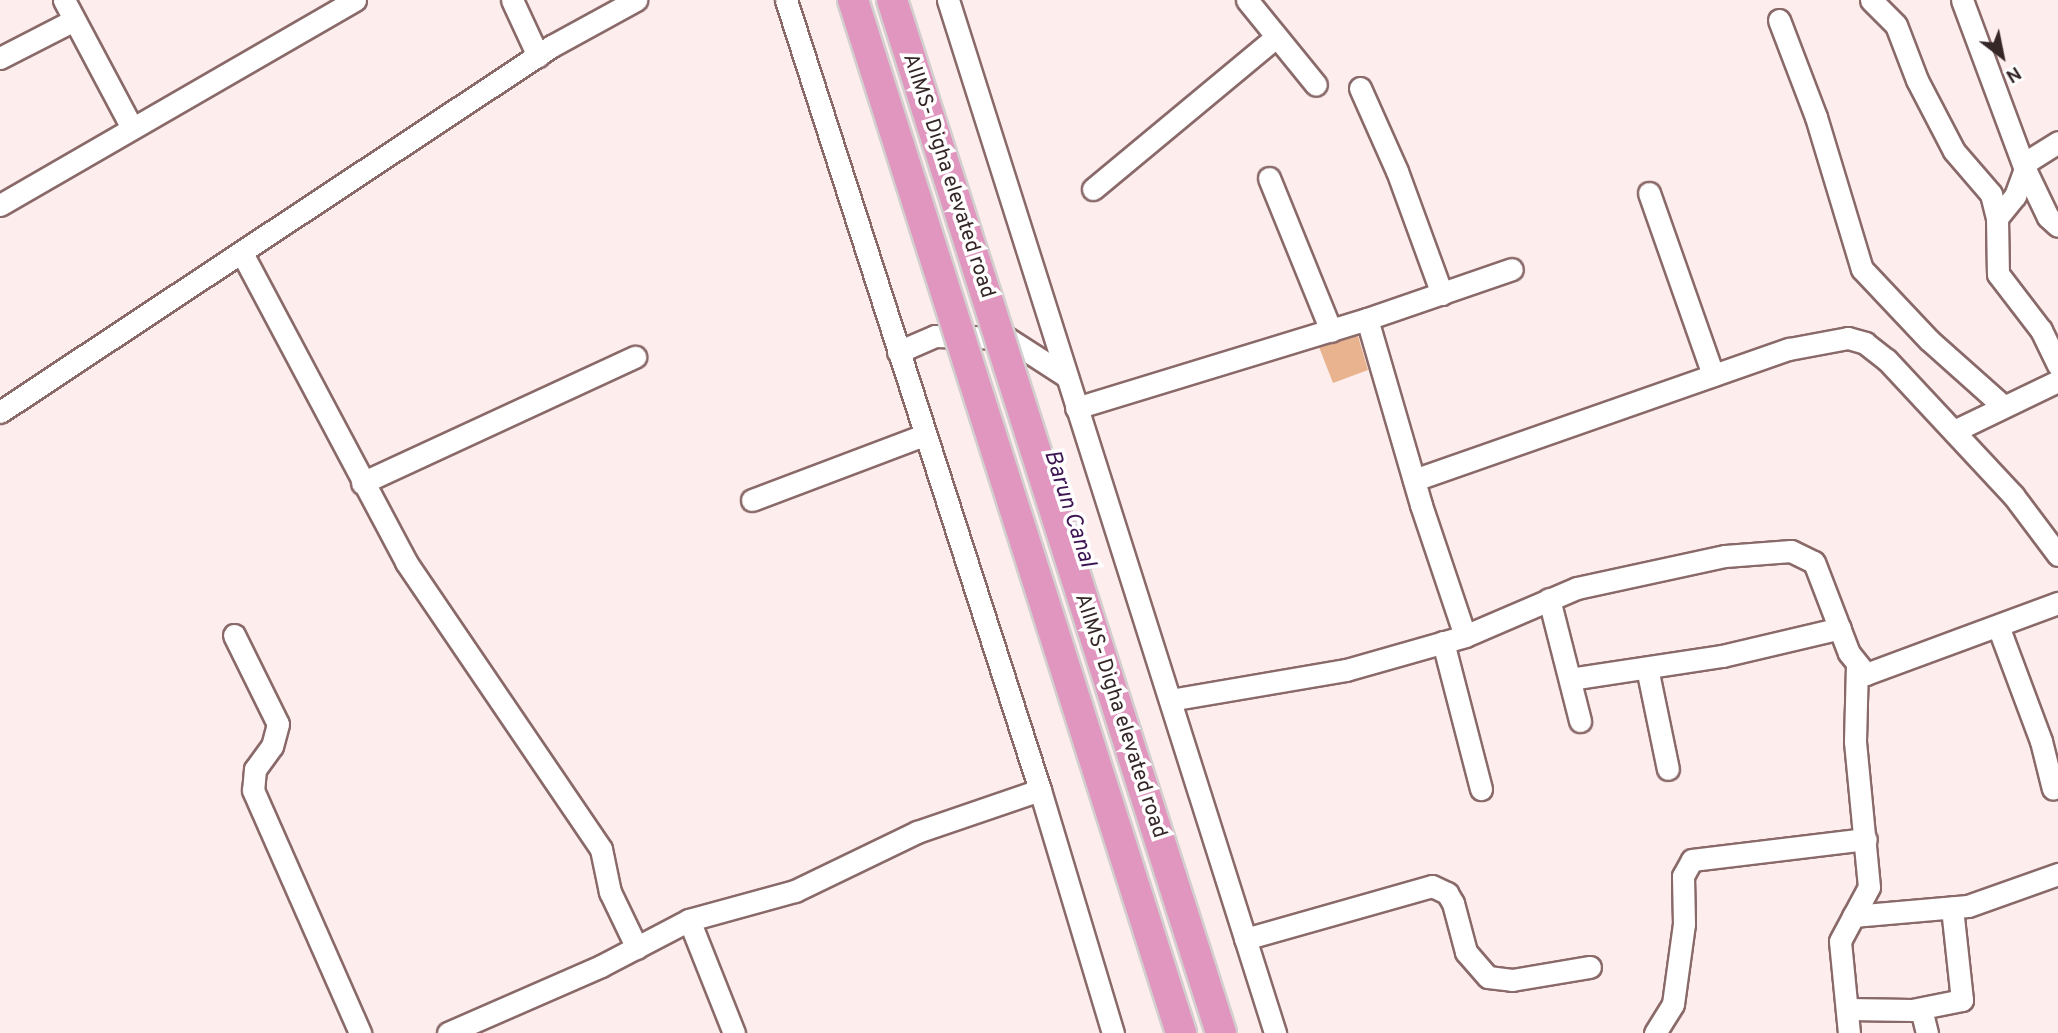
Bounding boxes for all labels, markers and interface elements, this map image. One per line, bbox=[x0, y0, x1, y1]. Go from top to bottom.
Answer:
north arrow bbox=[1967, 21, 2037, 91]
street label: AIIMS- Digha elevated road bbox=[897, 51, 999, 301]
text: N bbox=[2001, 60, 2025, 88]
water label: Barun Canal bbox=[1036, 447, 1100, 571]
street label: AIIMS- Digha elevated road bbox=[1069, 591, 1171, 841]

